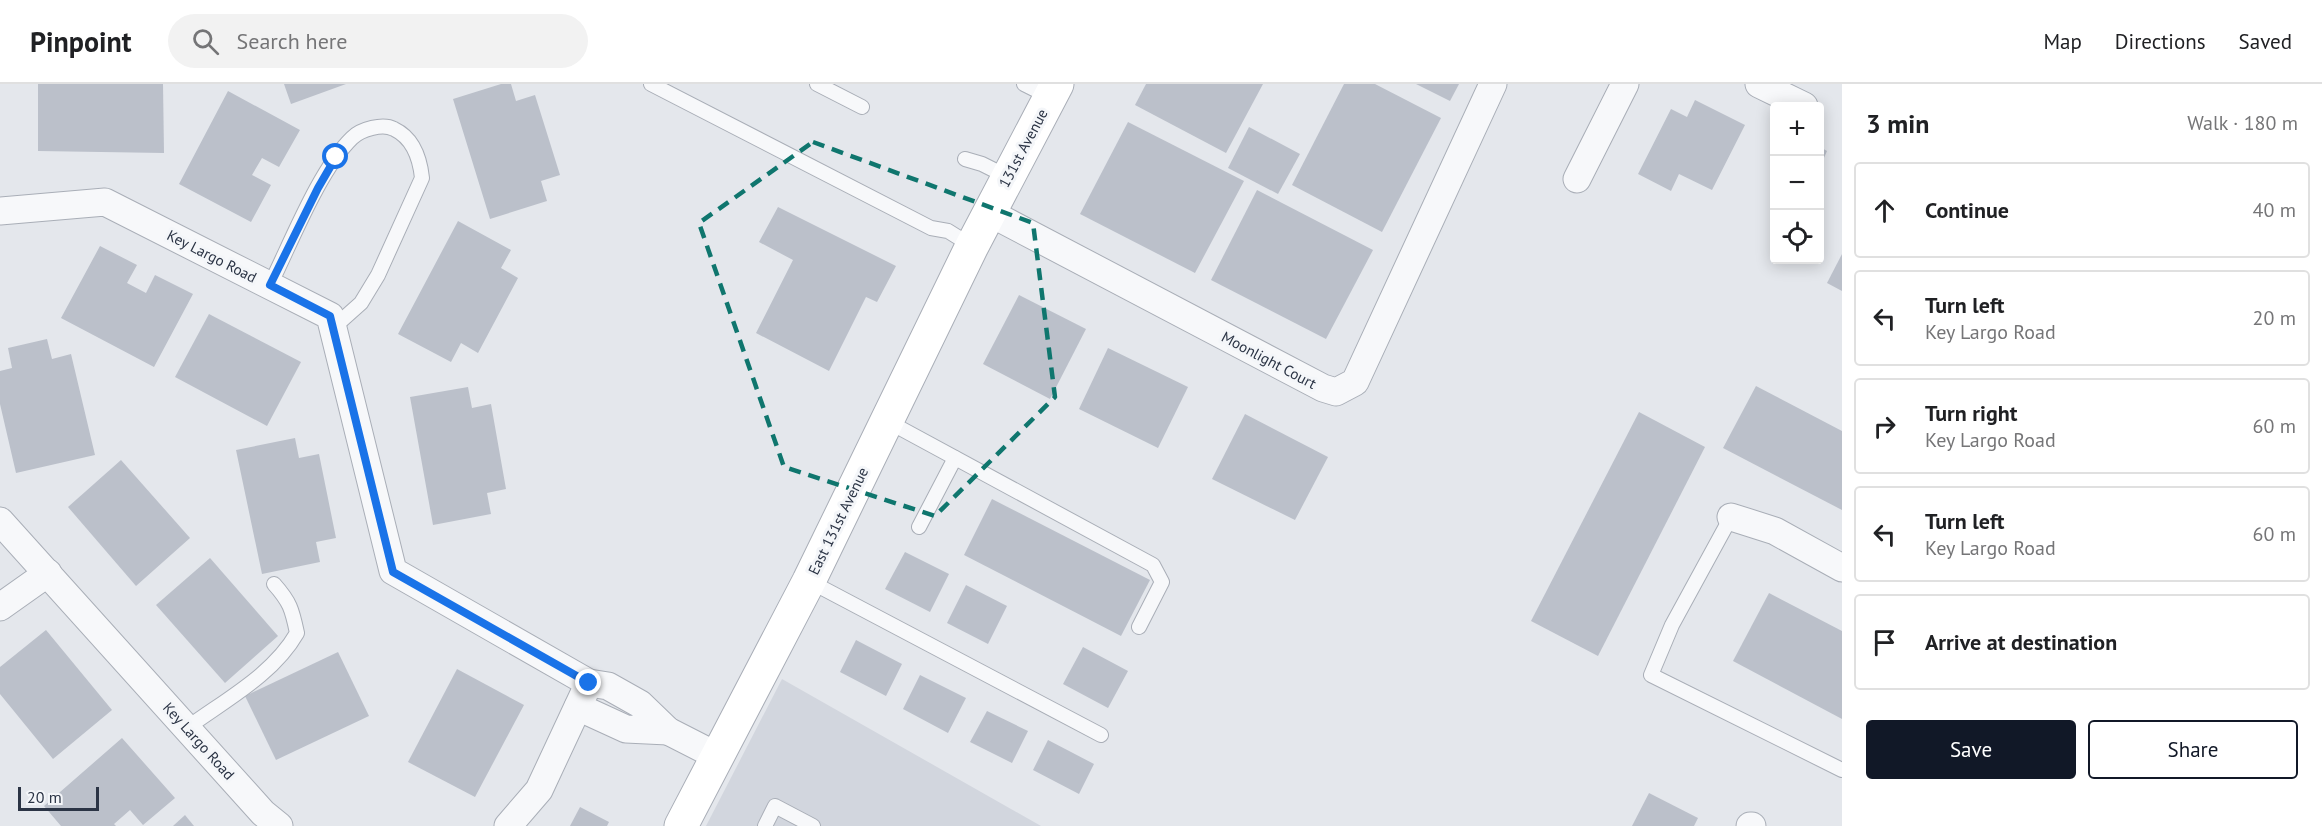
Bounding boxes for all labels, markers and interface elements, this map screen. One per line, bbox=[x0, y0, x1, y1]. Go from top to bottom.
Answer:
search box bbox=[168, 14, 588, 68]
text: Pinpoint bbox=[30, 23, 132, 60]
icon: search bbox=[189, 25, 222, 58]
text: Search here bbox=[237, 27, 347, 55]
text: Map bbox=[2043, 28, 2082, 55]
text: Directions bbox=[2115, 28, 2206, 55]
text: Saved bbox=[2239, 28, 2292, 55]
map controls bbox=[1770, 102, 1824, 264]
button: + bbox=[1770, 102, 1824, 156]
street label: 131st Avenue bbox=[994, 105, 1052, 191]
text: 3 min bbox=[1866, 107, 1929, 140]
text: Walk · 180 m bbox=[2187, 110, 2298, 136]
route start bbox=[322, 143, 348, 169]
button: − bbox=[1770, 156, 1824, 210]
icon: ahead bbox=[1868, 194, 1901, 227]
text: Continue bbox=[1925, 196, 2009, 224]
text: 40 m bbox=[2253, 197, 2296, 223]
button: locate bbox=[1770, 210, 1824, 264]
street label: Key Largo Road bbox=[164, 225, 260, 287]
text: Turn left bbox=[1925, 291, 2005, 319]
icon: left bbox=[1868, 302, 1901, 335]
text: 20 m bbox=[2253, 305, 2296, 331]
text: Key Largo Road bbox=[1925, 319, 2056, 345]
street label: Moonlight Court bbox=[1218, 327, 1320, 393]
text: Turn right bbox=[1925, 399, 2017, 427]
icon: right bbox=[1868, 410, 1901, 443]
text: 60 m bbox=[2253, 413, 2296, 439]
text: Key Largo Road bbox=[1925, 427, 2056, 453]
street label: East 131st Avenue bbox=[804, 464, 872, 578]
text: Turn left bbox=[1925, 507, 2005, 535]
icon: left bbox=[1868, 518, 1901, 551]
text: 60 m bbox=[2253, 521, 2296, 547]
text: Key Largo Road bbox=[1925, 535, 2056, 561]
icon: arrive bbox=[1868, 626, 1901, 659]
text: Arrive at destination bbox=[1925, 628, 2117, 656]
route end bbox=[575, 669, 601, 695]
street label: Key Largo Road bbox=[159, 698, 239, 784]
button: Save bbox=[1866, 720, 2076, 779]
button: Share bbox=[2088, 720, 2298, 779]
scale bar bbox=[18, 784, 99, 812]
text: 20 m bbox=[27, 787, 62, 807]

